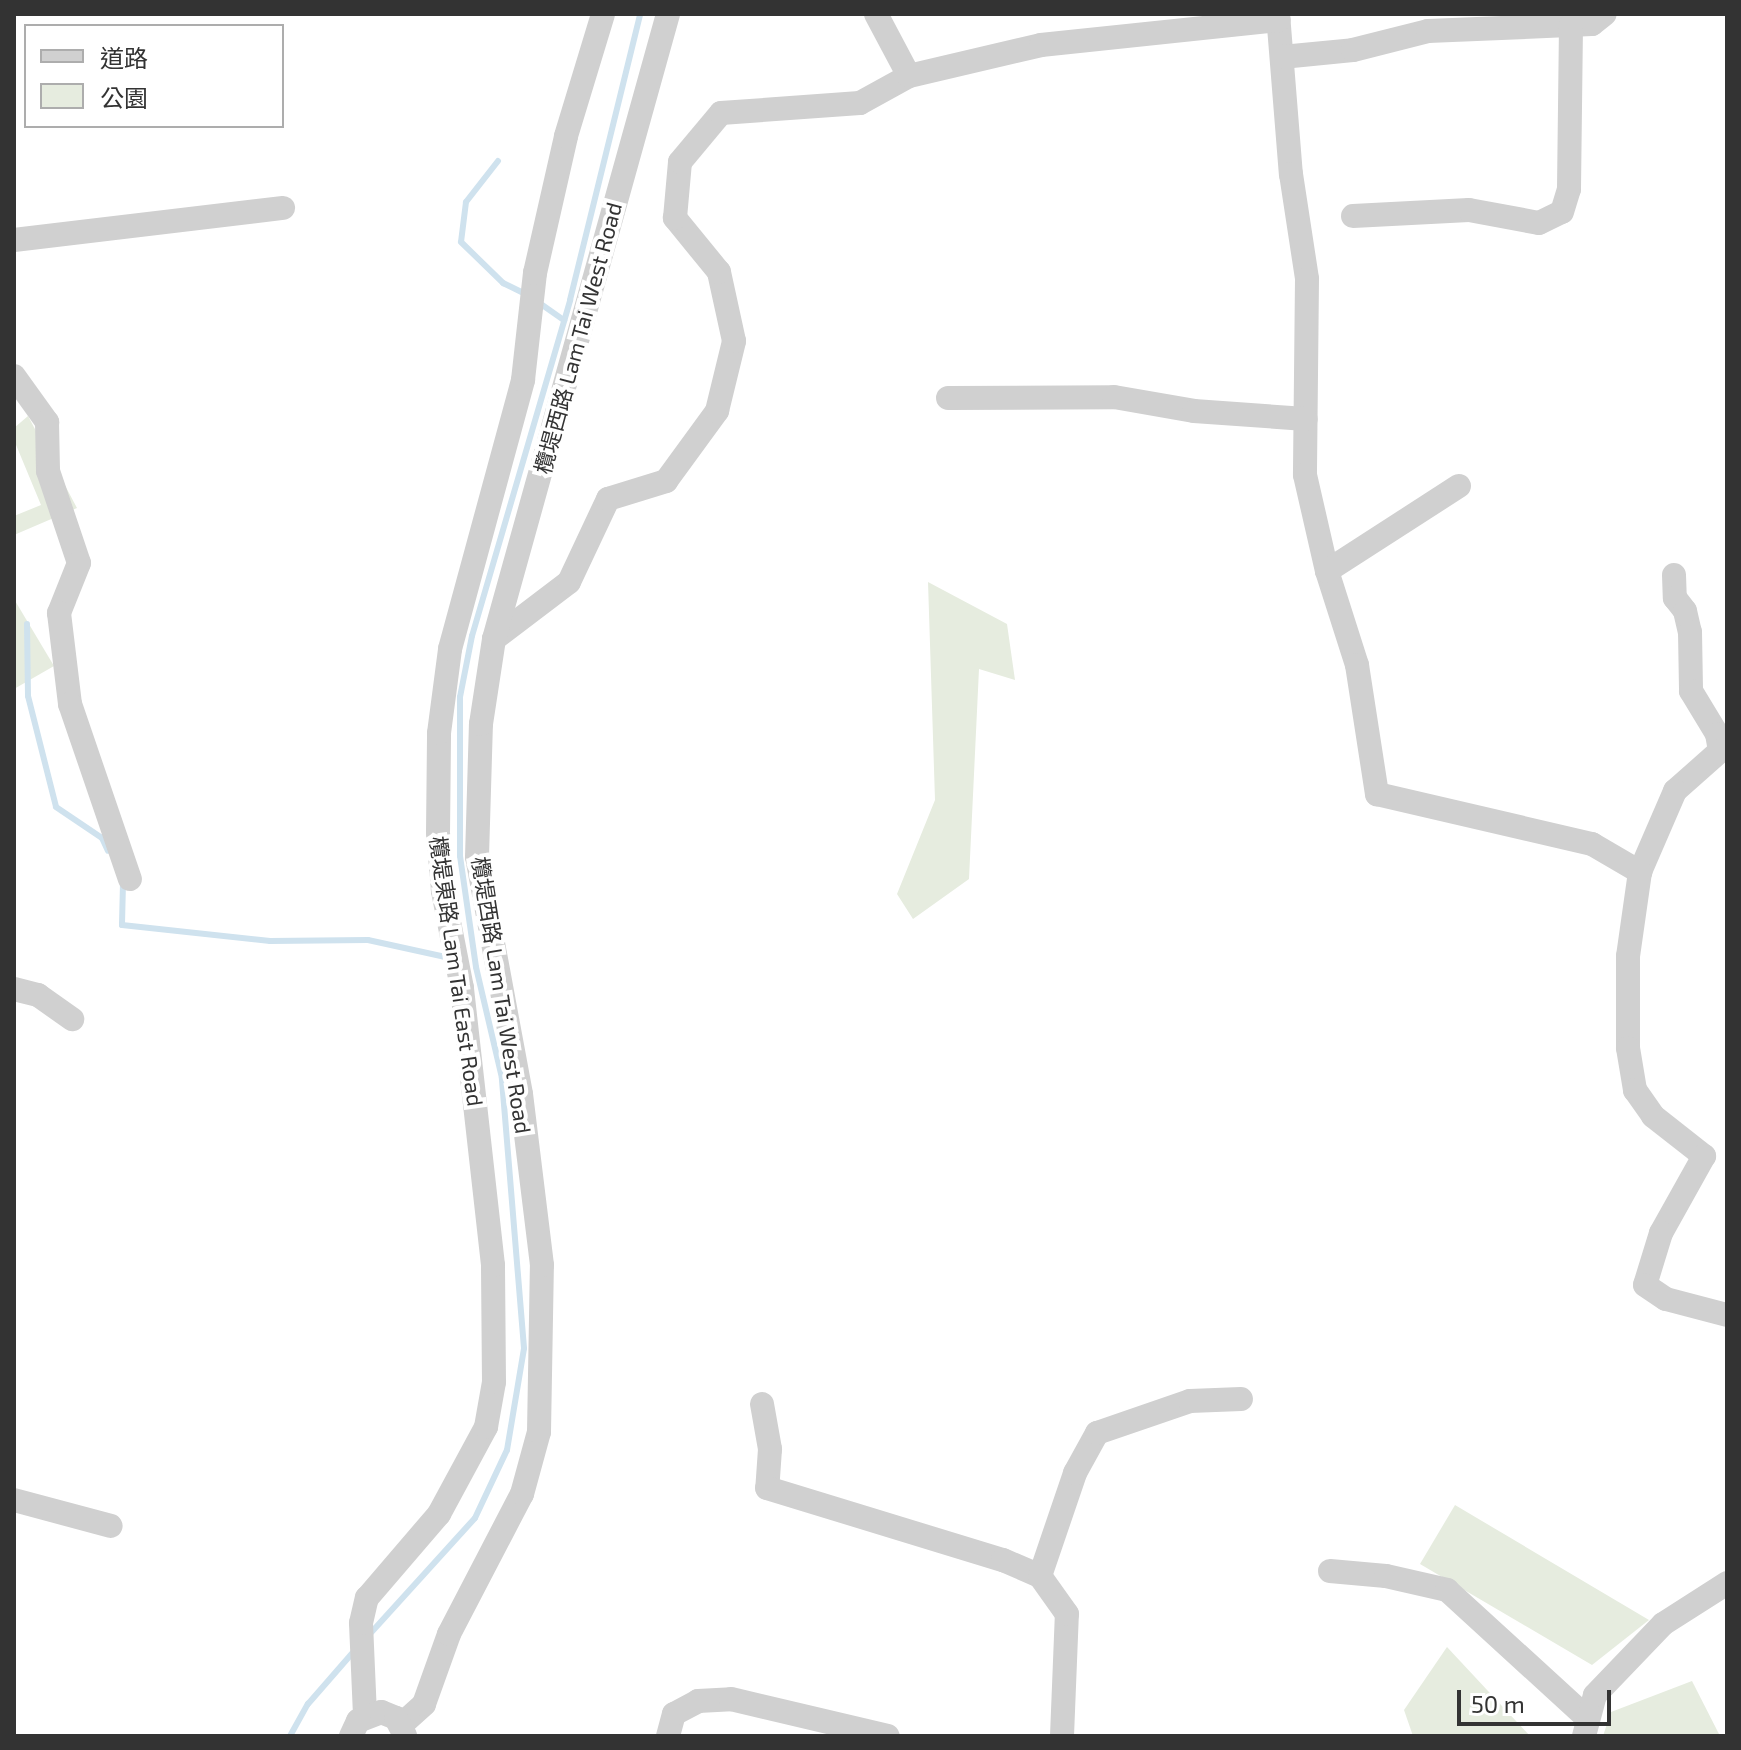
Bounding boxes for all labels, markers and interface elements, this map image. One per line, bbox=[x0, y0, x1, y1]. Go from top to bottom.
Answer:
legend bbox=[24, 24, 284, 128]
text: 道路 bbox=[100, 43, 148, 72]
text: 公園 bbox=[100, 83, 148, 112]
street label: 欖堤西路 Lam Tai West Road bbox=[529, 199, 627, 477]
street label: 欖堤東路 Lam Tai East Road bbox=[425, 834, 489, 1108]
street label: 欖堤西路 Lam Tai West Road bbox=[467, 854, 537, 1136]
scale bar bbox=[1461, 1674, 1615, 1724]
text: 50 m bbox=[1471, 1689, 1525, 1718]

